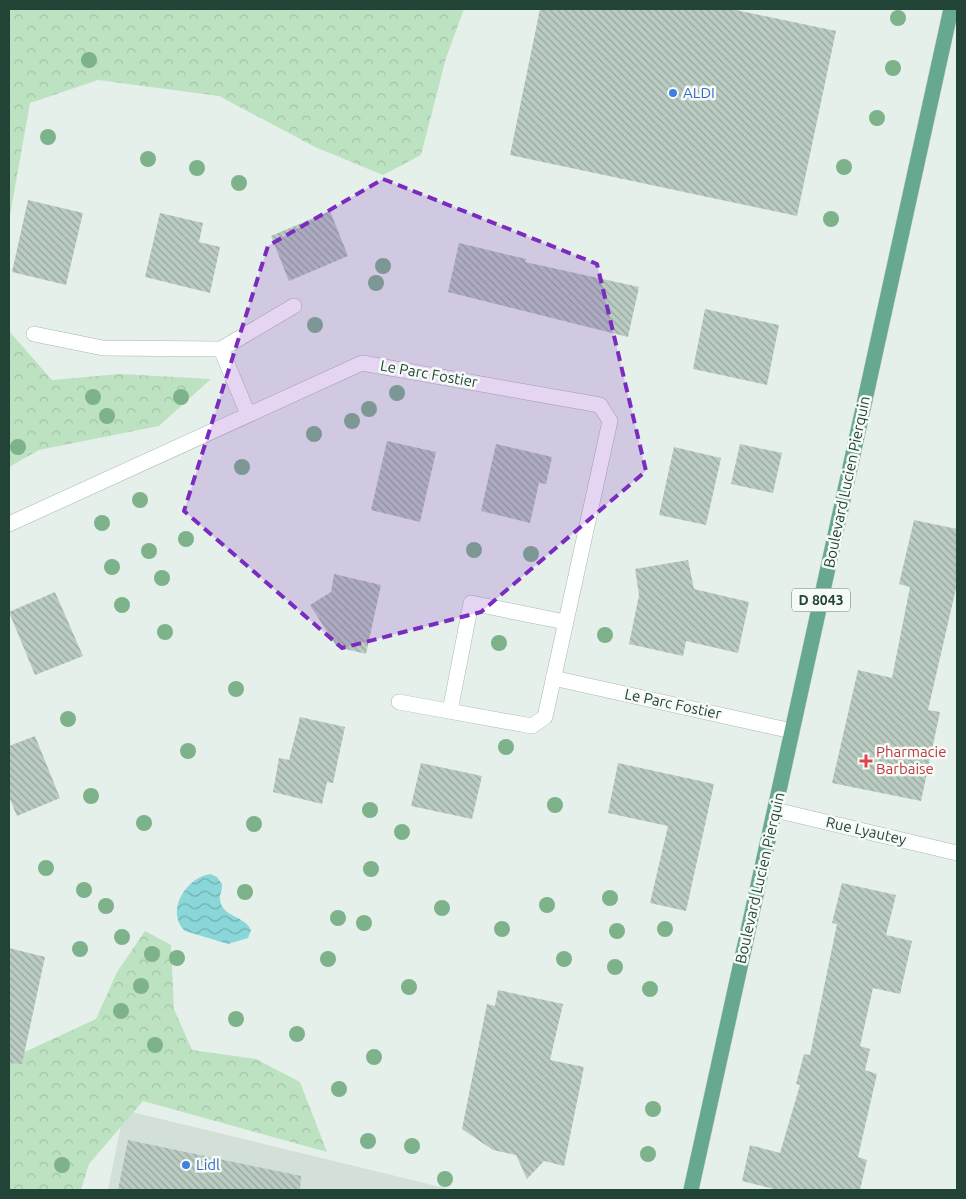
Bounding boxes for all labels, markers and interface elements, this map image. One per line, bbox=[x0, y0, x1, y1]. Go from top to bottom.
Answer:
place label: ALDI bbox=[683, 84, 715, 101]
marker: ALDI bbox=[667, 87, 679, 99]
street label: Le Parc Fostier bbox=[379, 357, 479, 390]
street label: Boulevard Lucien Pierquin bbox=[820, 394, 873, 569]
road number: D 8043 bbox=[792, 588, 850, 612]
street label: Le Parc Fostier bbox=[623, 685, 723, 722]
place label: Pharmacie Barbaise bbox=[876, 743, 947, 777]
marker: Pharmacie Barbaise bbox=[860, 755, 872, 767]
street label: Boulevard Lucien Pierquin bbox=[732, 791, 787, 965]
street label: Rue Lyautey bbox=[824, 813, 908, 848]
place label: Lidl bbox=[196, 1156, 220, 1173]
marker: Lidl bbox=[180, 1159, 192, 1171]

